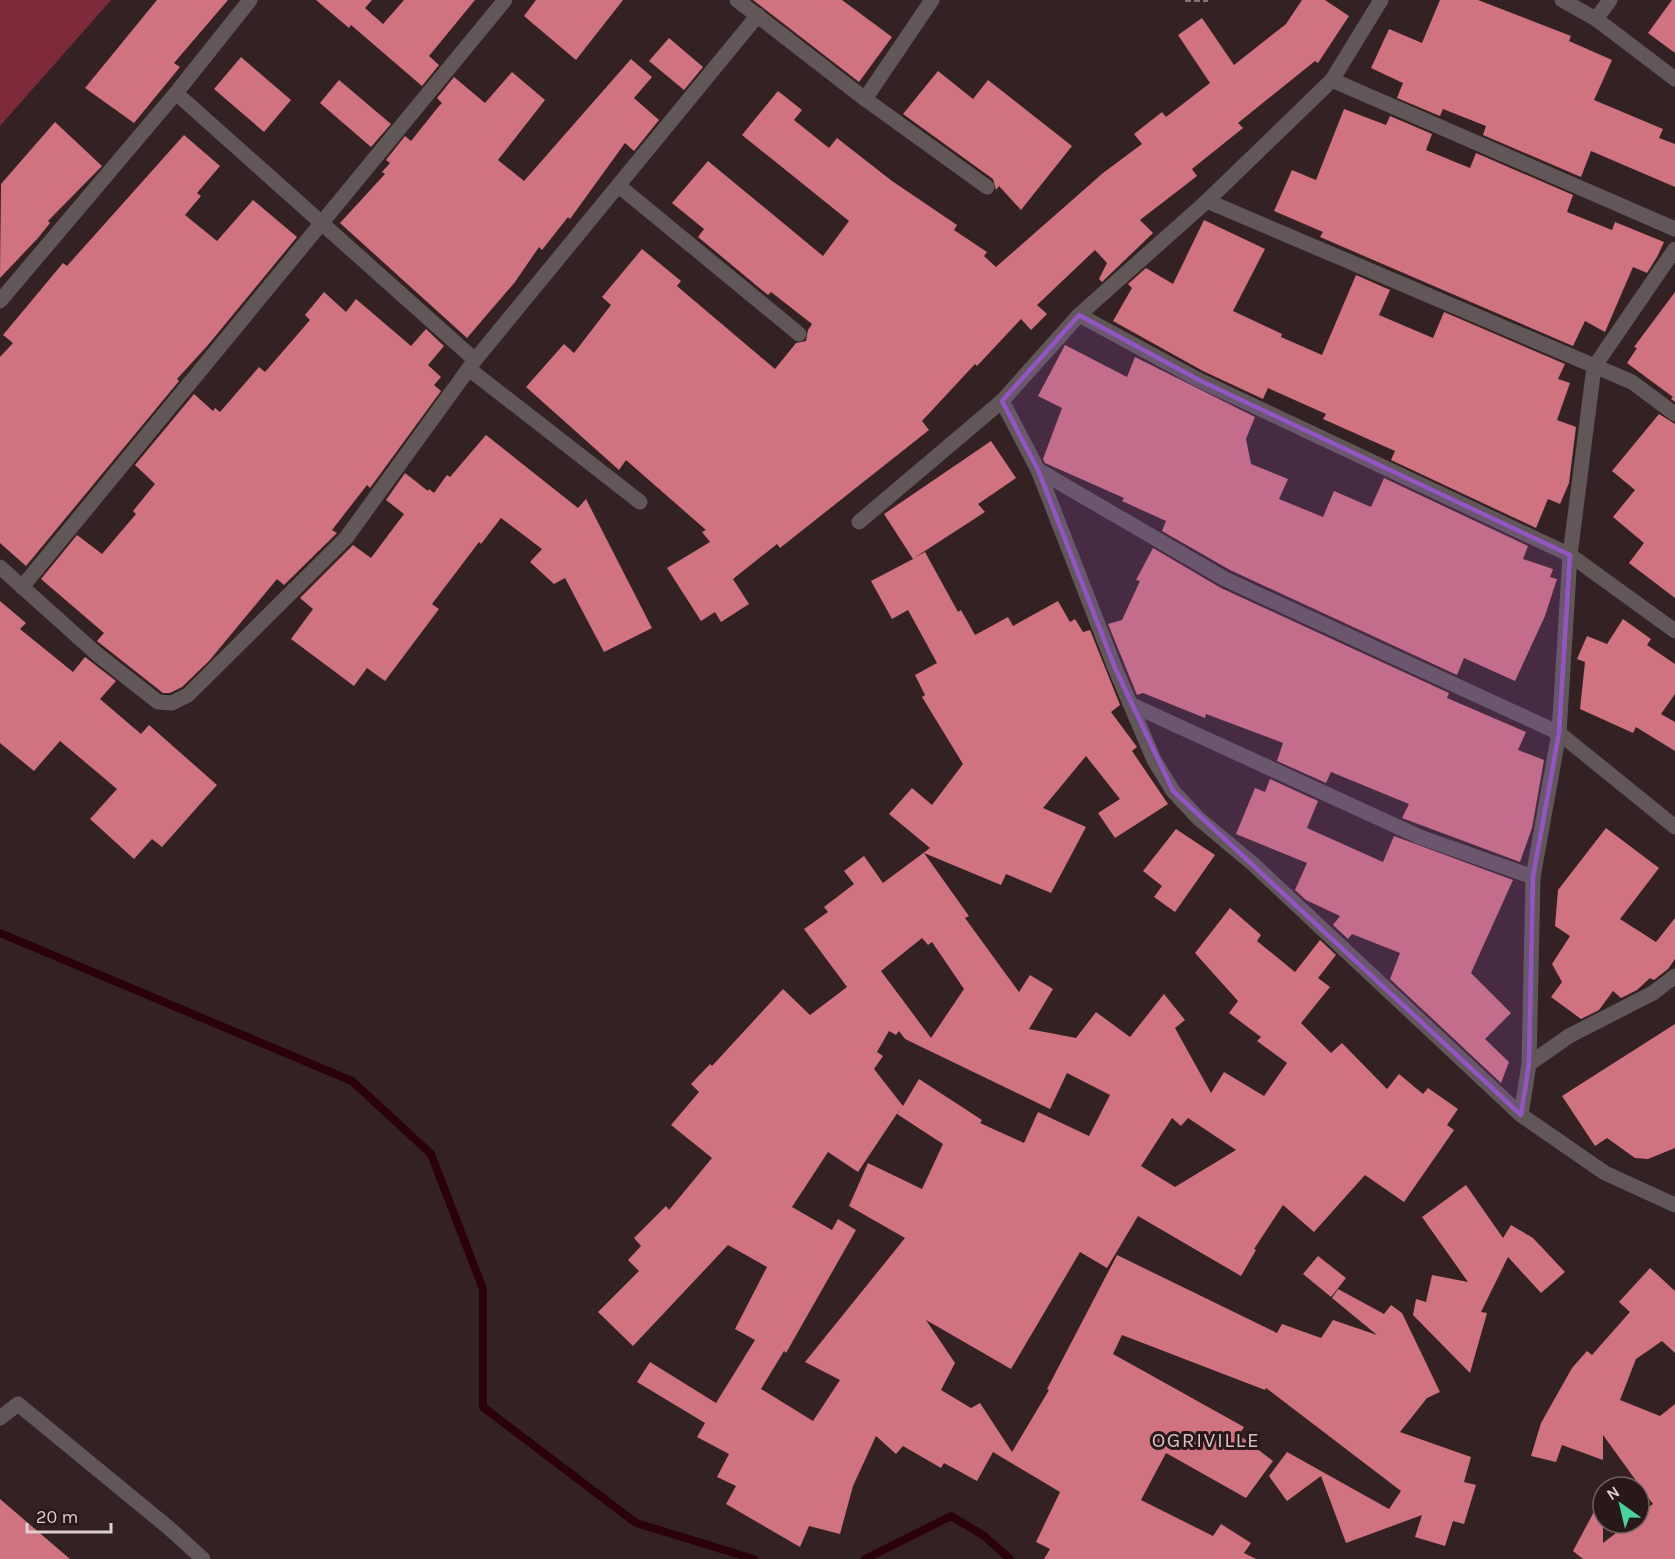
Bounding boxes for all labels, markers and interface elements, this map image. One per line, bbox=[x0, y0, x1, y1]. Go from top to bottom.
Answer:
district label: OGRIVILLE bbox=[1152, 1428, 1260, 1452]
north arrow bbox=[1591, 1475, 1651, 1535]
text: N bbox=[1603, 1482, 1623, 1504]
scale bar bbox=[27, 1496, 111, 1534]
text: 20 m bbox=[36, 1506, 78, 1528]

